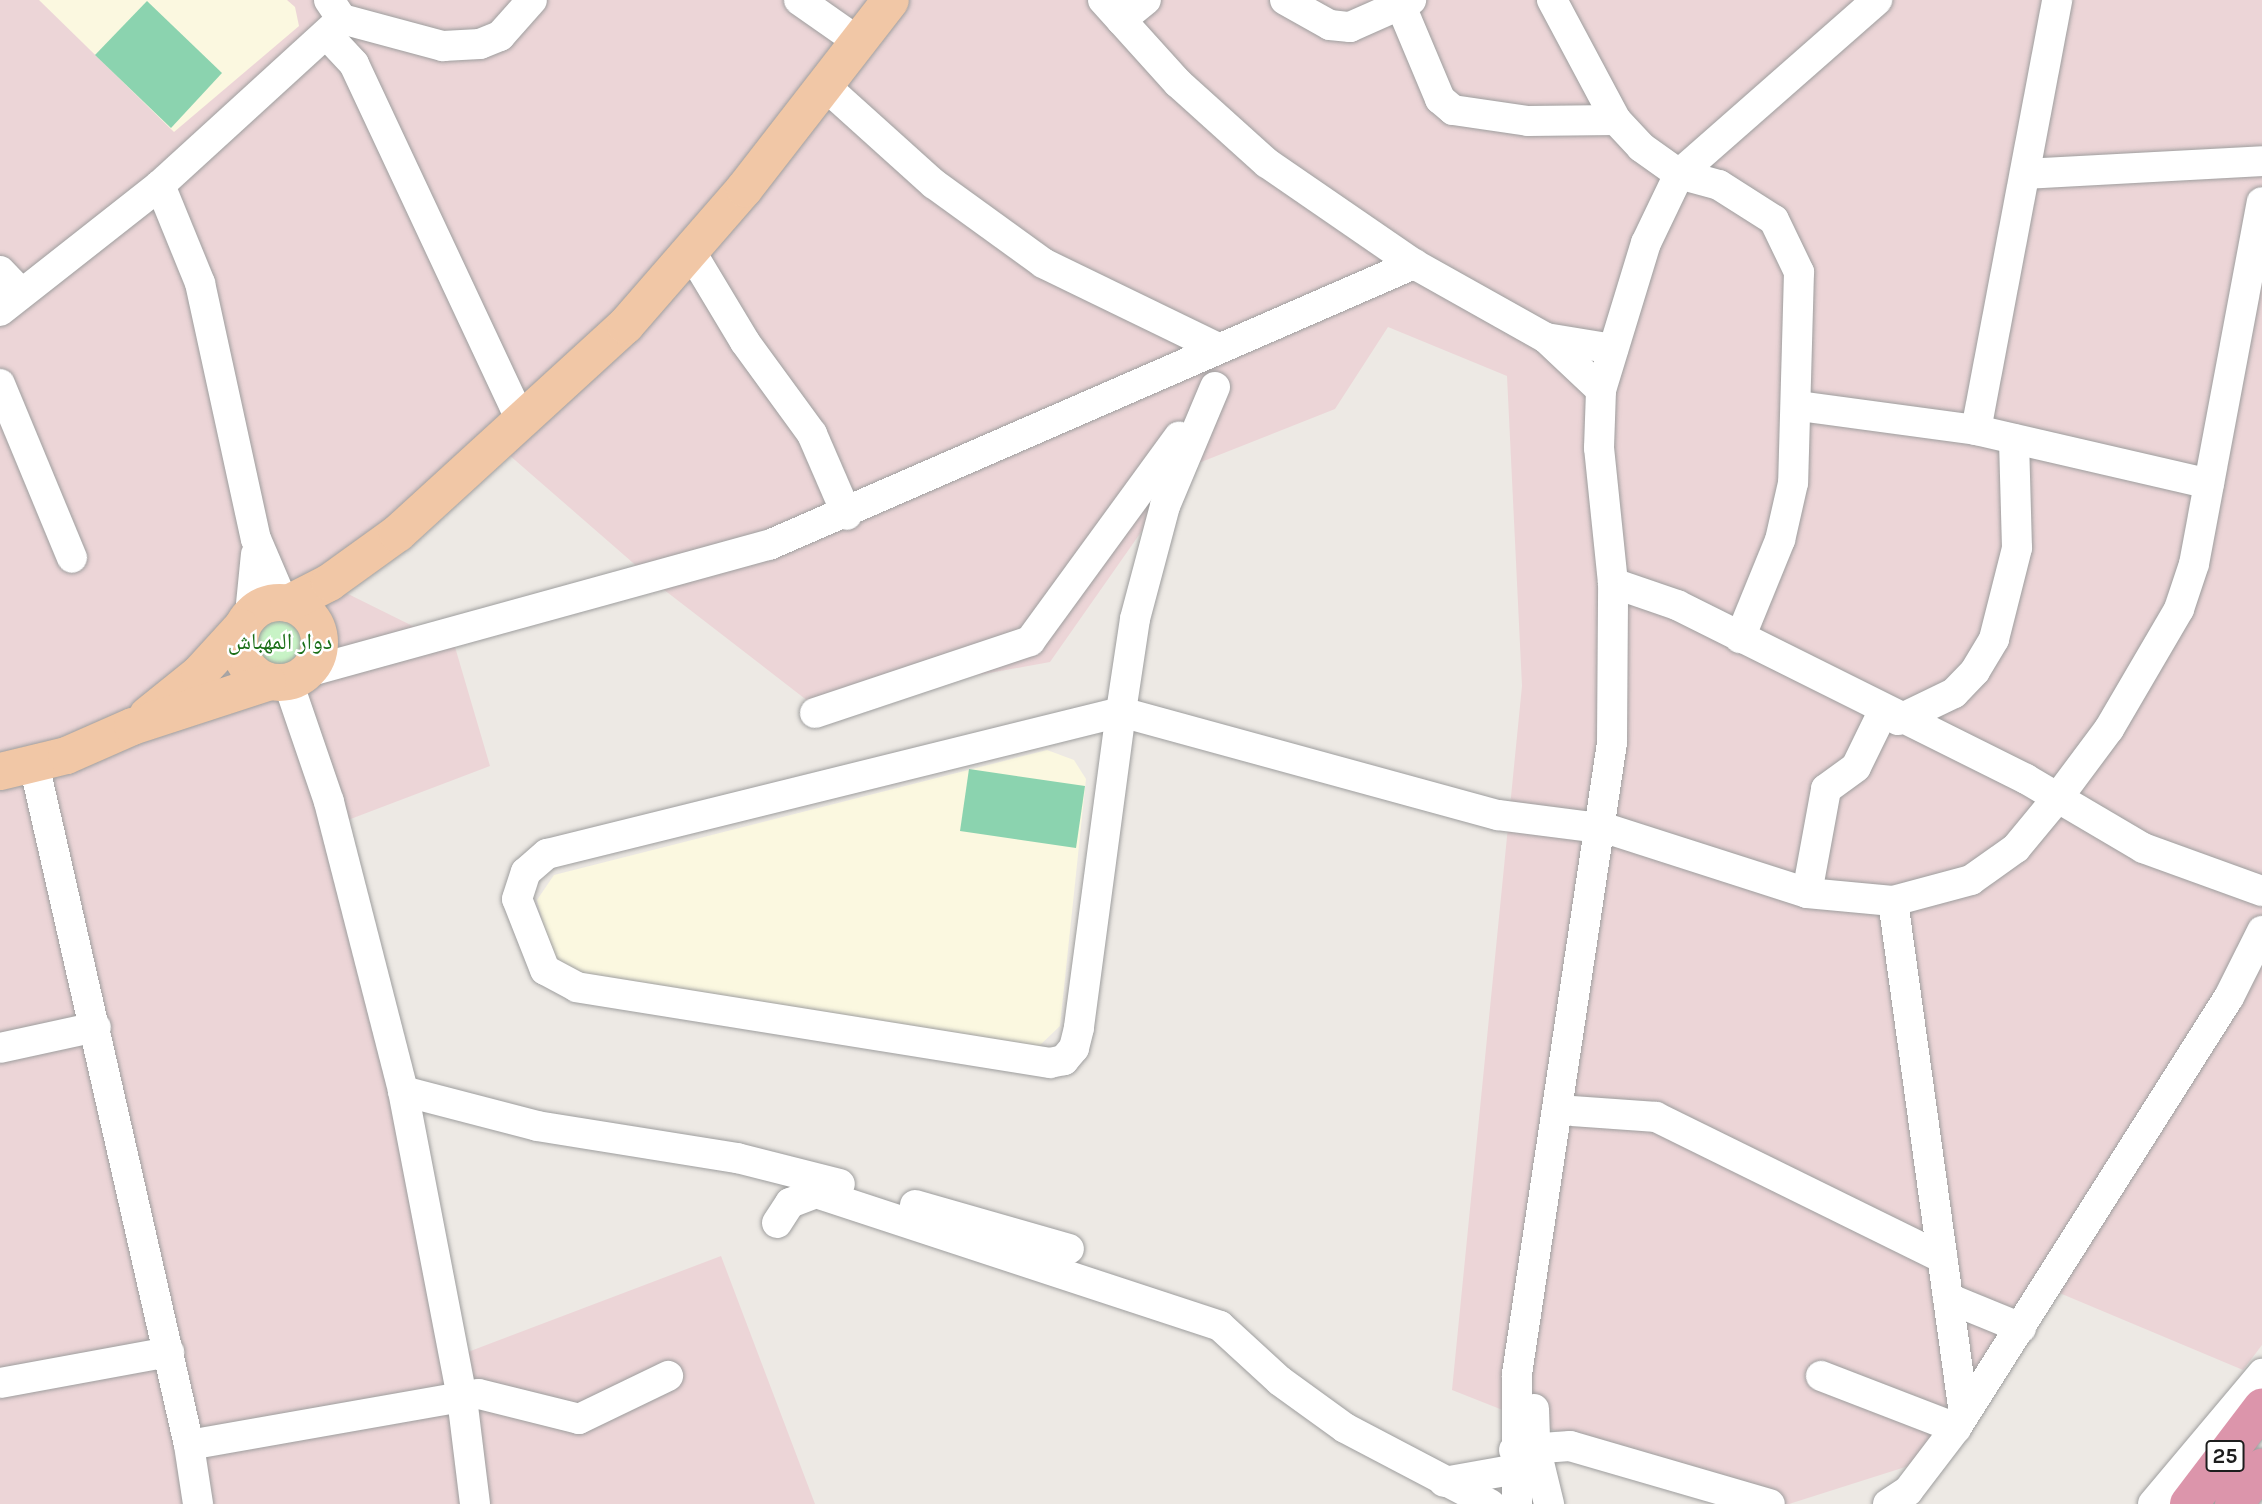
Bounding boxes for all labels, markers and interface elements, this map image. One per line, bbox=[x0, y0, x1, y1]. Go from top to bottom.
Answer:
park label: دوار المهباش bbox=[228, 628, 332, 656]
road number: 25 bbox=[2204, 1438, 2246, 1474]

